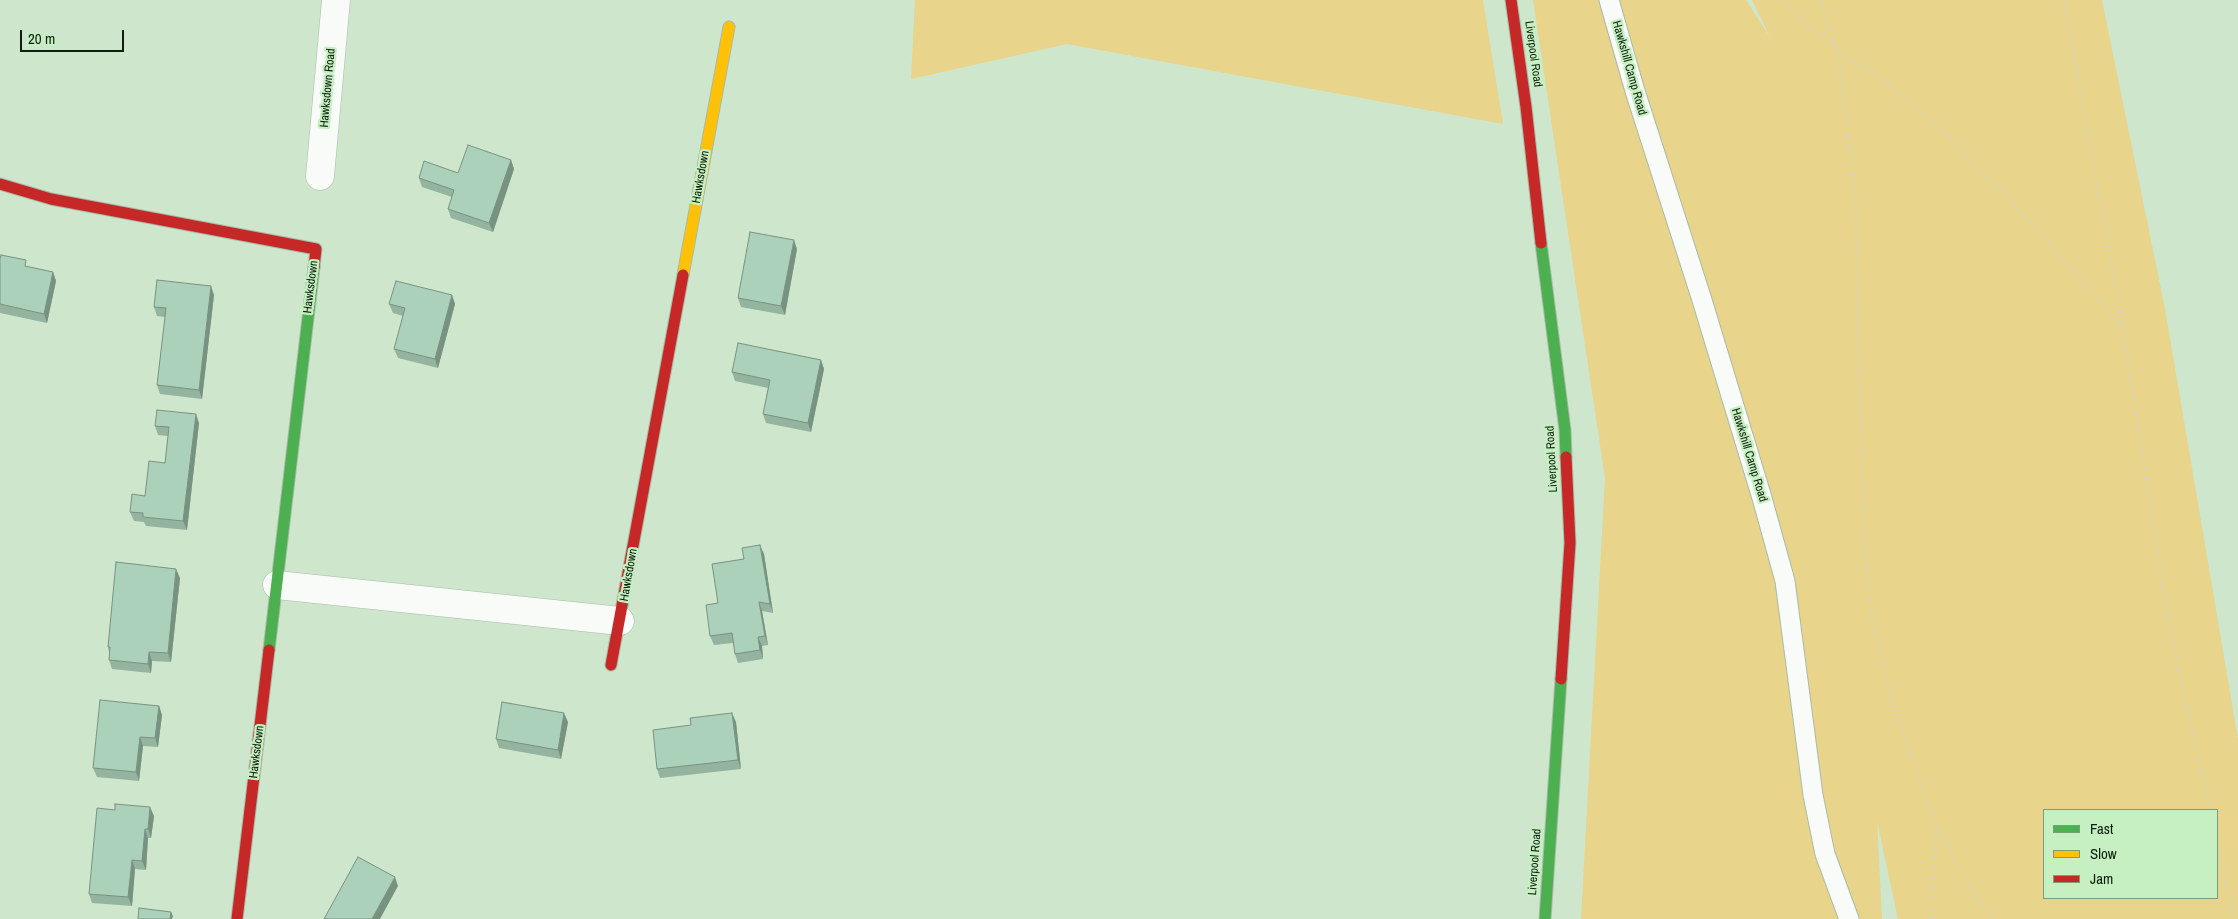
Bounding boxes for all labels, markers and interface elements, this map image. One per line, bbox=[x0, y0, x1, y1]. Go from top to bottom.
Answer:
street label: Hawkshill Camp Road bbox=[1609, 19, 1649, 117]
scale bar bbox=[22, 20, 126, 52]
street label: Liverpool Road bbox=[1521, 20, 1545, 88]
text: 20 m bbox=[28, 28, 55, 49]
street label: Hawksdown Road bbox=[317, 48, 339, 128]
street label: Hawksdown bbox=[689, 150, 713, 204]
street label: Hawksdown bbox=[301, 260, 321, 314]
street label: Hawkshill Camp Road bbox=[1728, 406, 1770, 504]
street label: Liverpool Road bbox=[1543, 425, 1561, 493]
street label: Hawksdown bbox=[617, 548, 641, 602]
street label: Hawksdown bbox=[247, 725, 267, 779]
legend bbox=[2043, 809, 2218, 899]
text: Fast bbox=[2090, 818, 2113, 839]
street label: Liverpool Road bbox=[1525, 828, 1545, 896]
text: Slow bbox=[2090, 843, 2117, 864]
text: Jam bbox=[2090, 868, 2113, 889]

